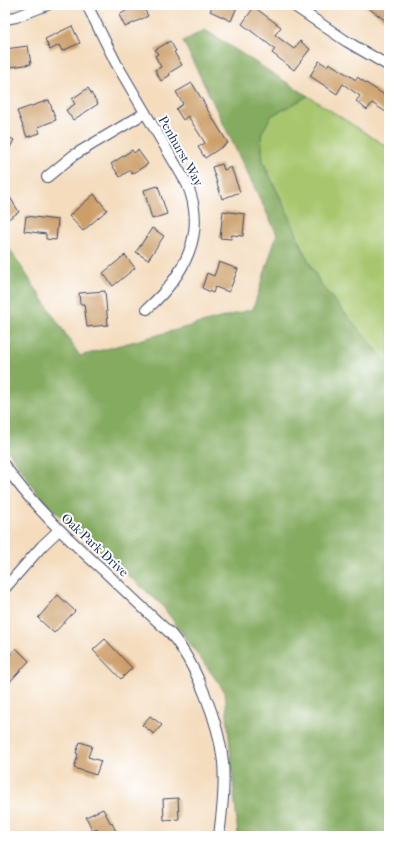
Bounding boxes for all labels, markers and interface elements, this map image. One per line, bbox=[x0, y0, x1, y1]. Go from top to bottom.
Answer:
street label: Penhurst Way bbox=[155, 113, 207, 190]
street label: Oak Park Drive bbox=[58, 510, 132, 580]

